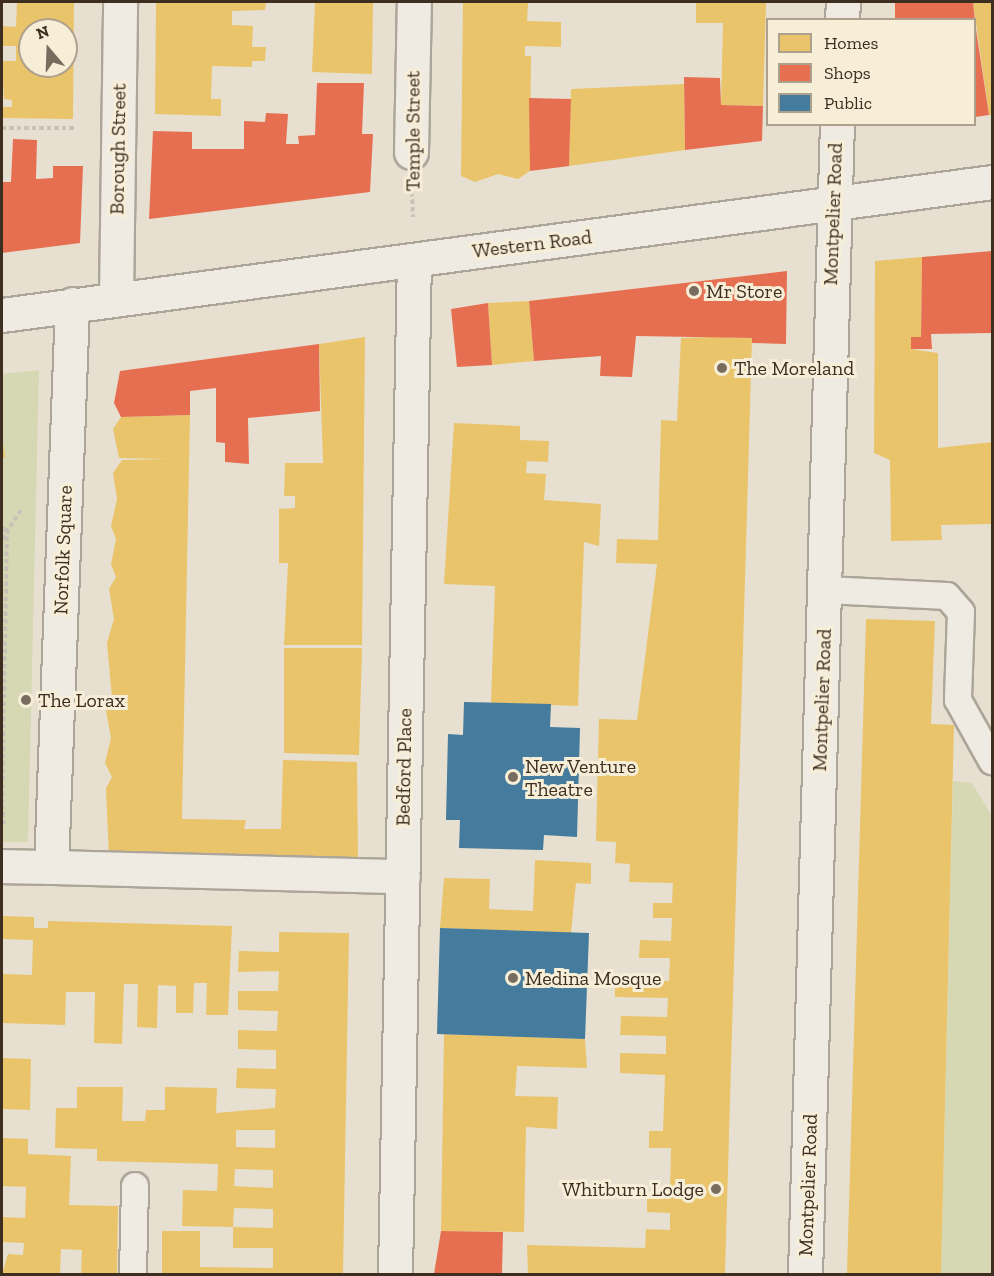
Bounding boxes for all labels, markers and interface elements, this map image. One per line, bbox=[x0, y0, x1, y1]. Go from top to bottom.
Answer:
north arrow bbox=[18, 18, 78, 78]
legend bbox=[766, 18, 976, 126]
text: N bbox=[34, 21, 51, 43]
text: Homes bbox=[824, 32, 878, 54]
text: Shops bbox=[824, 62, 871, 84]
street label: Temple Street bbox=[401, 71, 425, 191]
street label: Borough Street bbox=[105, 83, 131, 215]
text: Public bbox=[824, 92, 872, 114]
street label: Montpelier Road bbox=[819, 142, 847, 286]
street label: Western Road bbox=[471, 225, 593, 263]
place label: Mr Store bbox=[706, 279, 783, 303]
marker: Mr Store bbox=[687, 284, 701, 298]
place label: The Moreland bbox=[734, 356, 854, 380]
marker: The Moreland bbox=[715, 361, 729, 375]
street label: Norfolk Square bbox=[49, 485, 77, 615]
street label: Montpelier Road bbox=[808, 628, 836, 772]
place label: The Lorax bbox=[38, 688, 125, 712]
marker: The Lorax bbox=[19, 693, 33, 707]
street label: Bedford Place bbox=[391, 708, 417, 826]
place label: New Venture Theatre bbox=[525, 754, 637, 801]
marker: New Venture Theatre bbox=[506, 770, 520, 784]
place label: Medina Mosque bbox=[525, 966, 661, 990]
marker: Medina Mosque bbox=[506, 971, 520, 985]
street label: Montpelier Road bbox=[794, 1113, 822, 1257]
place label: Whitburn Lodge bbox=[562, 1177, 704, 1201]
marker: Whitburn Lodge bbox=[709, 1182, 723, 1196]

